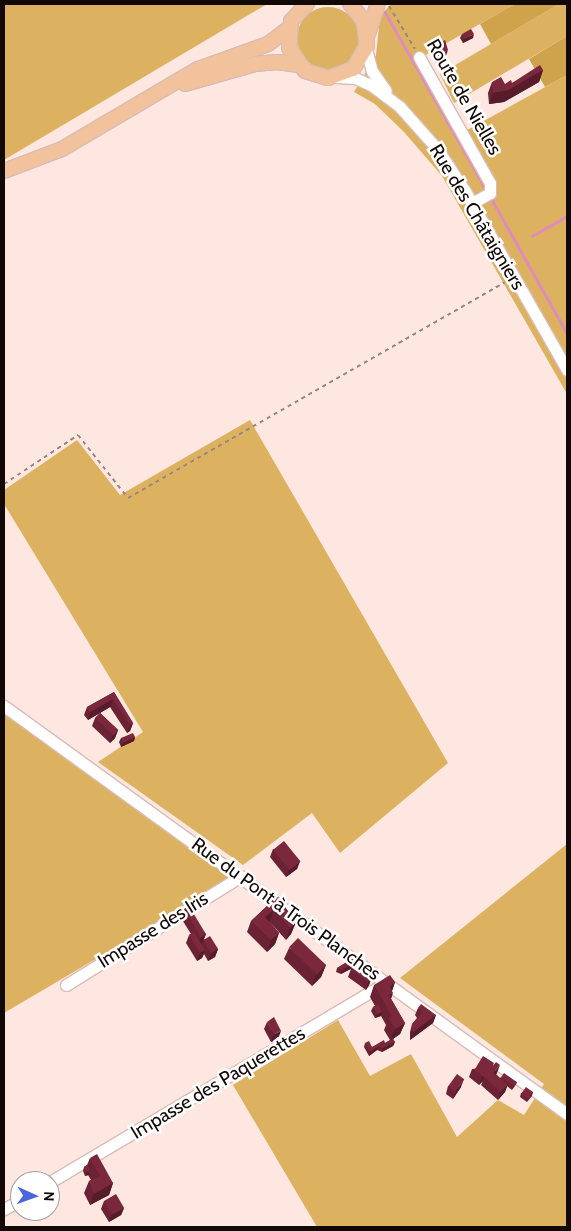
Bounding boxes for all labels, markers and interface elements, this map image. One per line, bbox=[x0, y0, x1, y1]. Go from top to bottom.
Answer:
street label: Route de Nielles bbox=[422, 35, 506, 159]
street label: Rue des Châtaigniers bbox=[425, 140, 529, 294]
street label: Rue du Pont à Trois Planches bbox=[187, 833, 385, 985]
street label: Impasse des Iris bbox=[94, 887, 212, 973]
street label: Impasse des Paquerettes bbox=[127, 1022, 309, 1144]
north arrow bbox=[10, 1171, 60, 1221]
text: N bbox=[40, 1191, 58, 1202]

